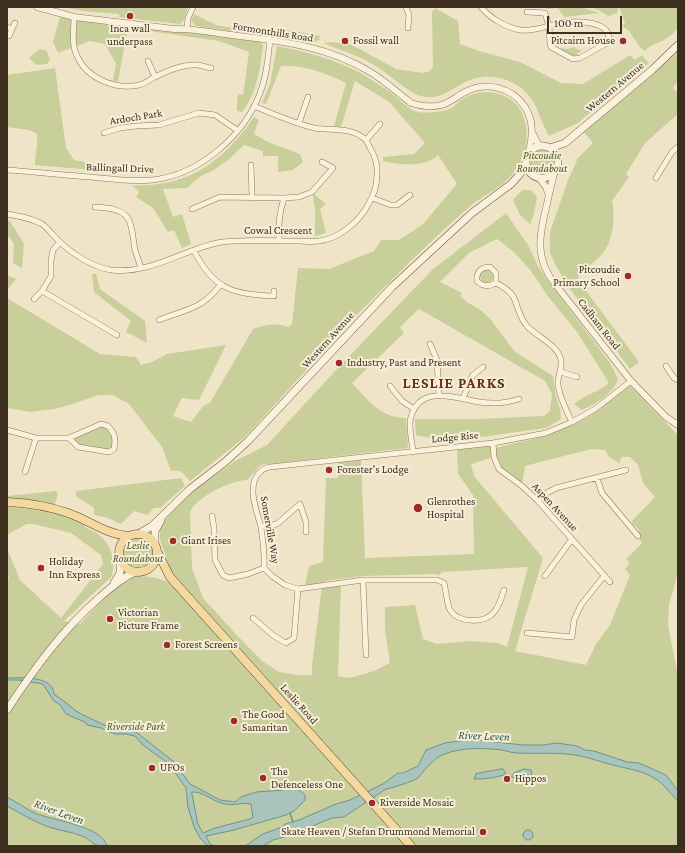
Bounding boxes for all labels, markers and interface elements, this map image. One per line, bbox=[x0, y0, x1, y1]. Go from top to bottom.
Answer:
scale bar bbox=[549, 8, 624, 34]
marker: Inca wall underpass bbox=[125, 11, 135, 21]
text: 100 m bbox=[554, 16, 583, 30]
street label: Formonthills Road bbox=[232, 19, 314, 45]
place label: Inca wall underpass bbox=[107, 22, 153, 48]
place label: Fossil wall bbox=[353, 34, 399, 48]
place label: Pitcairn House bbox=[551, 34, 615, 48]
marker: Fossil wall bbox=[340, 36, 350, 46]
marker: Pitcairn House bbox=[618, 36, 628, 46]
street label: Western Avenue bbox=[583, 59, 647, 115]
street label: Ardoch Park bbox=[109, 106, 163, 128]
park label: Pitcoudie Roundabout bbox=[517, 149, 567, 175]
street label: Ballingall Drive bbox=[86, 160, 154, 176]
street label: Cowal Crescent bbox=[244, 224, 312, 238]
place label: Pitcoudie Primary School bbox=[553, 263, 620, 289]
marker: Pitcoudie Primary School bbox=[623, 271, 633, 281]
street label: Cadham Road bbox=[575, 296, 623, 352]
street label: Western Avenue bbox=[299, 309, 357, 371]
place label: Industry, Past and Present bbox=[347, 356, 461, 370]
marker: Industry, Past and Present bbox=[334, 358, 344, 368]
district label: LESLIE PARKS bbox=[402, 374, 506, 392]
street label: Lodge Rise bbox=[431, 428, 479, 446]
place label: Forester's Lodge bbox=[337, 463, 408, 477]
marker: Forester's Lodge bbox=[324, 465, 334, 475]
street label: Aspen Avenue bbox=[529, 480, 581, 534]
street label: Somerville Way bbox=[258, 495, 282, 565]
place label: Glenrothes Hospital bbox=[427, 495, 475, 521]
marker: Glenrothes Hospital bbox=[412, 502, 424, 514]
place label: Giant Irises bbox=[181, 534, 231, 548]
marker: Giant Irises bbox=[168, 536, 178, 546]
park label: Leslie Roundabout bbox=[113, 539, 163, 565]
place label: Holiday Inn Express bbox=[49, 555, 100, 581]
marker: Holiday Inn Express bbox=[36, 563, 46, 573]
place label: Victorian Picture Frame bbox=[118, 606, 179, 632]
marker: Victorian Picture Frame bbox=[105, 614, 115, 624]
place label: Forest Screens bbox=[175, 638, 237, 652]
marker: Forest Screens bbox=[162, 640, 172, 650]
street label: Leslie Road bbox=[277, 681, 321, 727]
place label: The Good Samaritan bbox=[242, 708, 288, 734]
marker: The Good Samaritan bbox=[229, 716, 239, 726]
park label: Riverside Park bbox=[107, 720, 165, 734]
water label: River Leven bbox=[458, 728, 510, 744]
place label: UFOs bbox=[160, 761, 184, 775]
marker: UFOs bbox=[147, 763, 157, 773]
place label: The Defenceless One bbox=[271, 765, 343, 791]
place label: Hippos bbox=[515, 772, 546, 786]
marker: The Defenceless One bbox=[258, 773, 268, 783]
marker: Hippos bbox=[502, 774, 512, 784]
water label: River Leven bbox=[32, 796, 86, 828]
place label: Riverside Mosaic bbox=[380, 796, 454, 810]
marker: Riverside Mosaic bbox=[367, 798, 377, 808]
place label: Skate Heaven / Stefan Drummond Memorial bbox=[281, 825, 475, 839]
marker: Skate Heaven / Stefan Drummond Memorial bbox=[478, 827, 488, 837]

